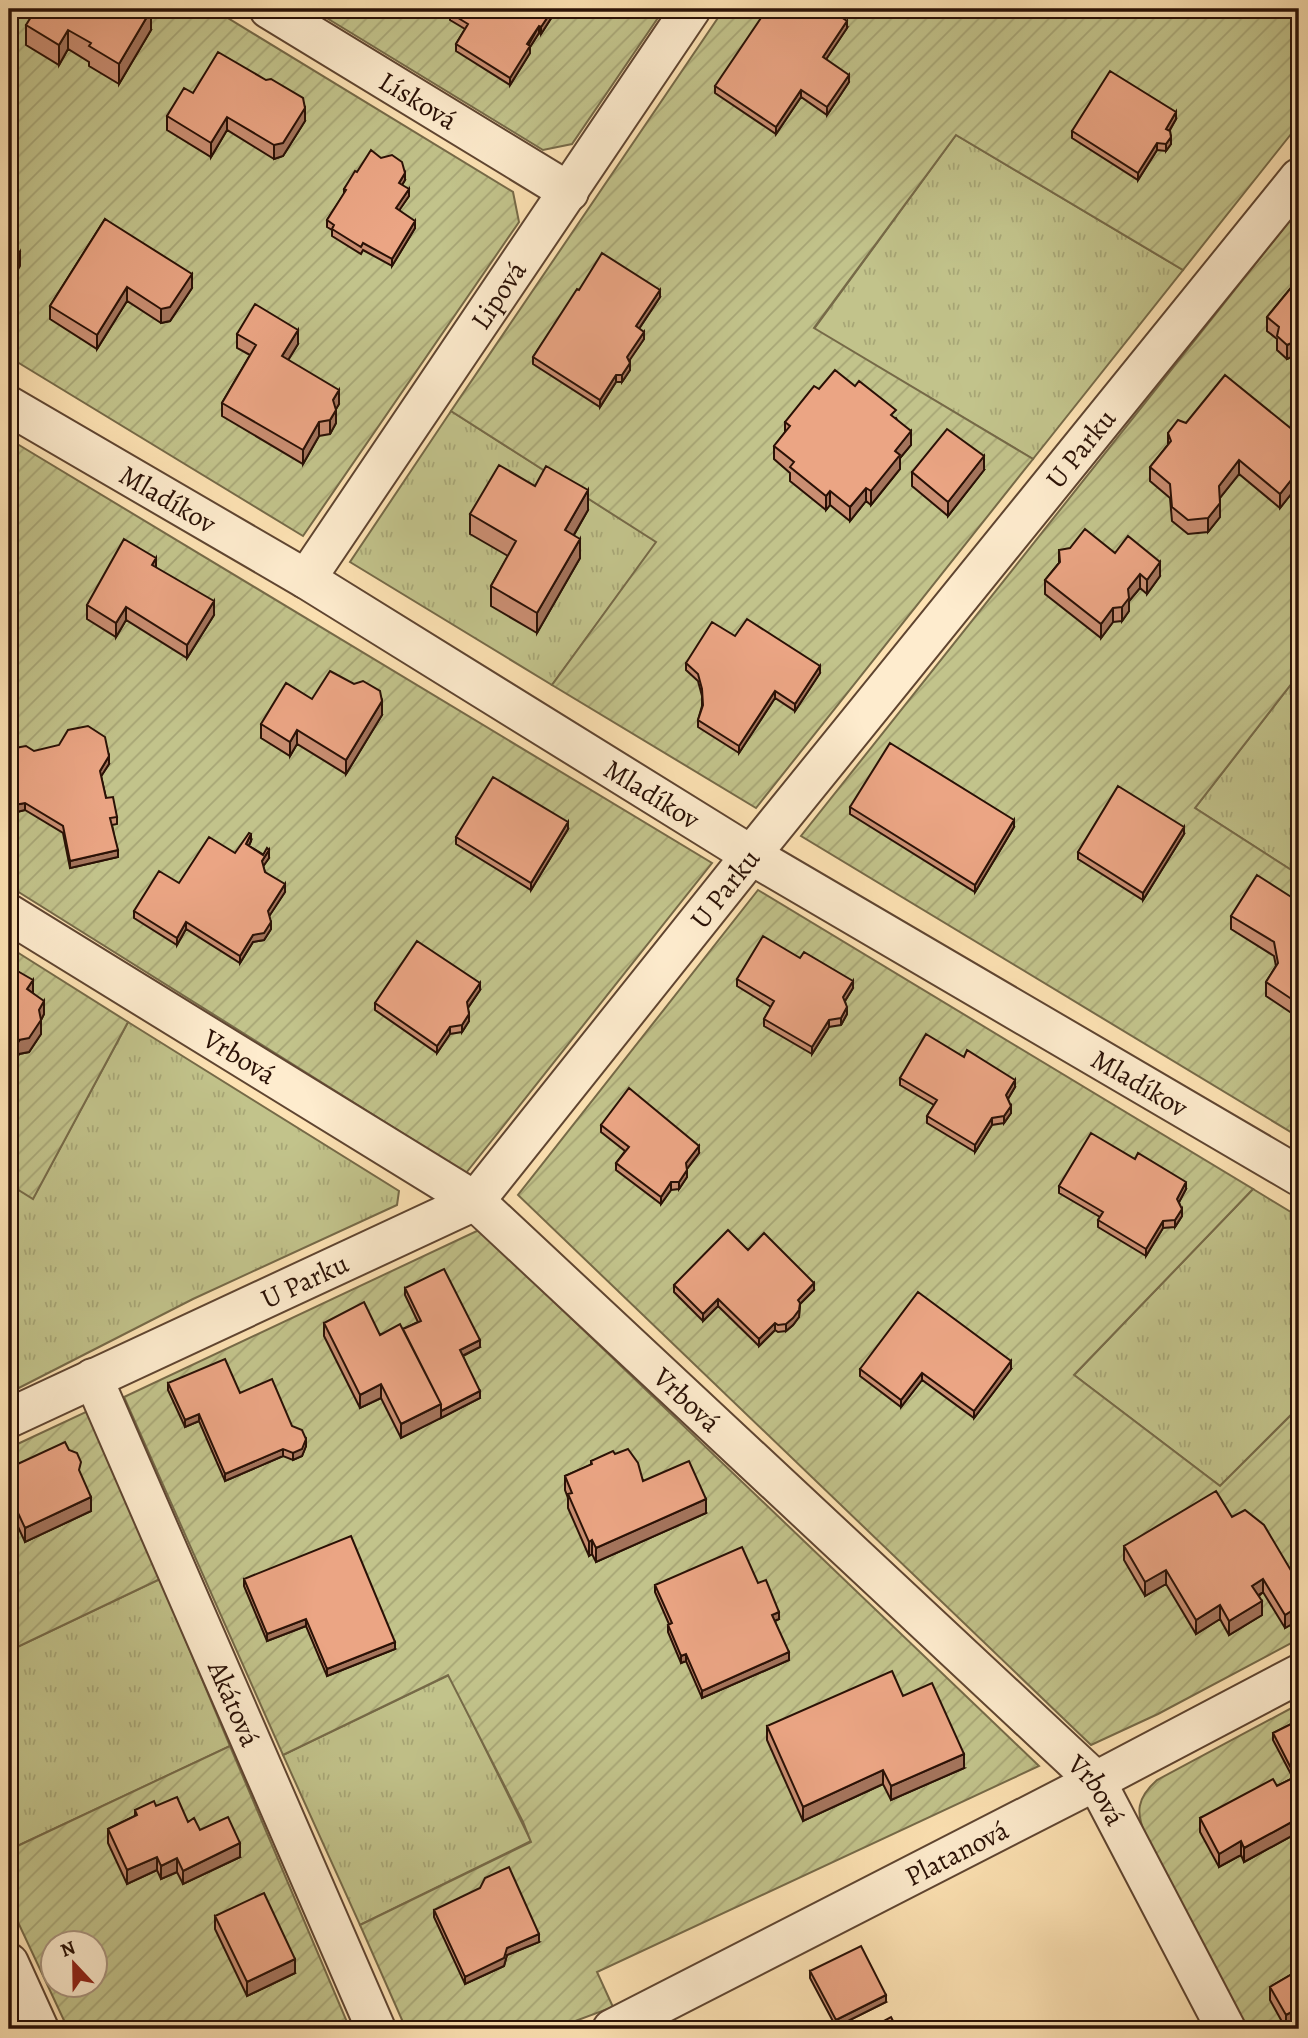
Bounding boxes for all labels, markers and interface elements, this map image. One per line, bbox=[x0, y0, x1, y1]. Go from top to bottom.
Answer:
street label: Lísková bbox=[372, 63, 464, 139]
street label: Lipová bbox=[462, 253, 536, 337]
street label: U Parku bbox=[1037, 400, 1125, 497]
street label: Mladíkov bbox=[112, 456, 223, 543]
street label: Mladíkov bbox=[597, 750, 707, 839]
street label: U Parku bbox=[682, 840, 769, 937]
street label: Vrbová bbox=[195, 1019, 283, 1094]
street label: Mladíkov bbox=[1084, 1040, 1195, 1127]
street label: U Parku bbox=[255, 1244, 356, 1318]
street label: Vrbová bbox=[644, 1358, 729, 1441]
street label: Akátová bbox=[198, 1654, 269, 1753]
street label: Vrbová bbox=[1058, 1745, 1134, 1833]
street label: Platanová bbox=[899, 1811, 1015, 1896]
north arrow bbox=[38, 1930, 108, 2000]
text: N bbox=[57, 1934, 79, 1964]

